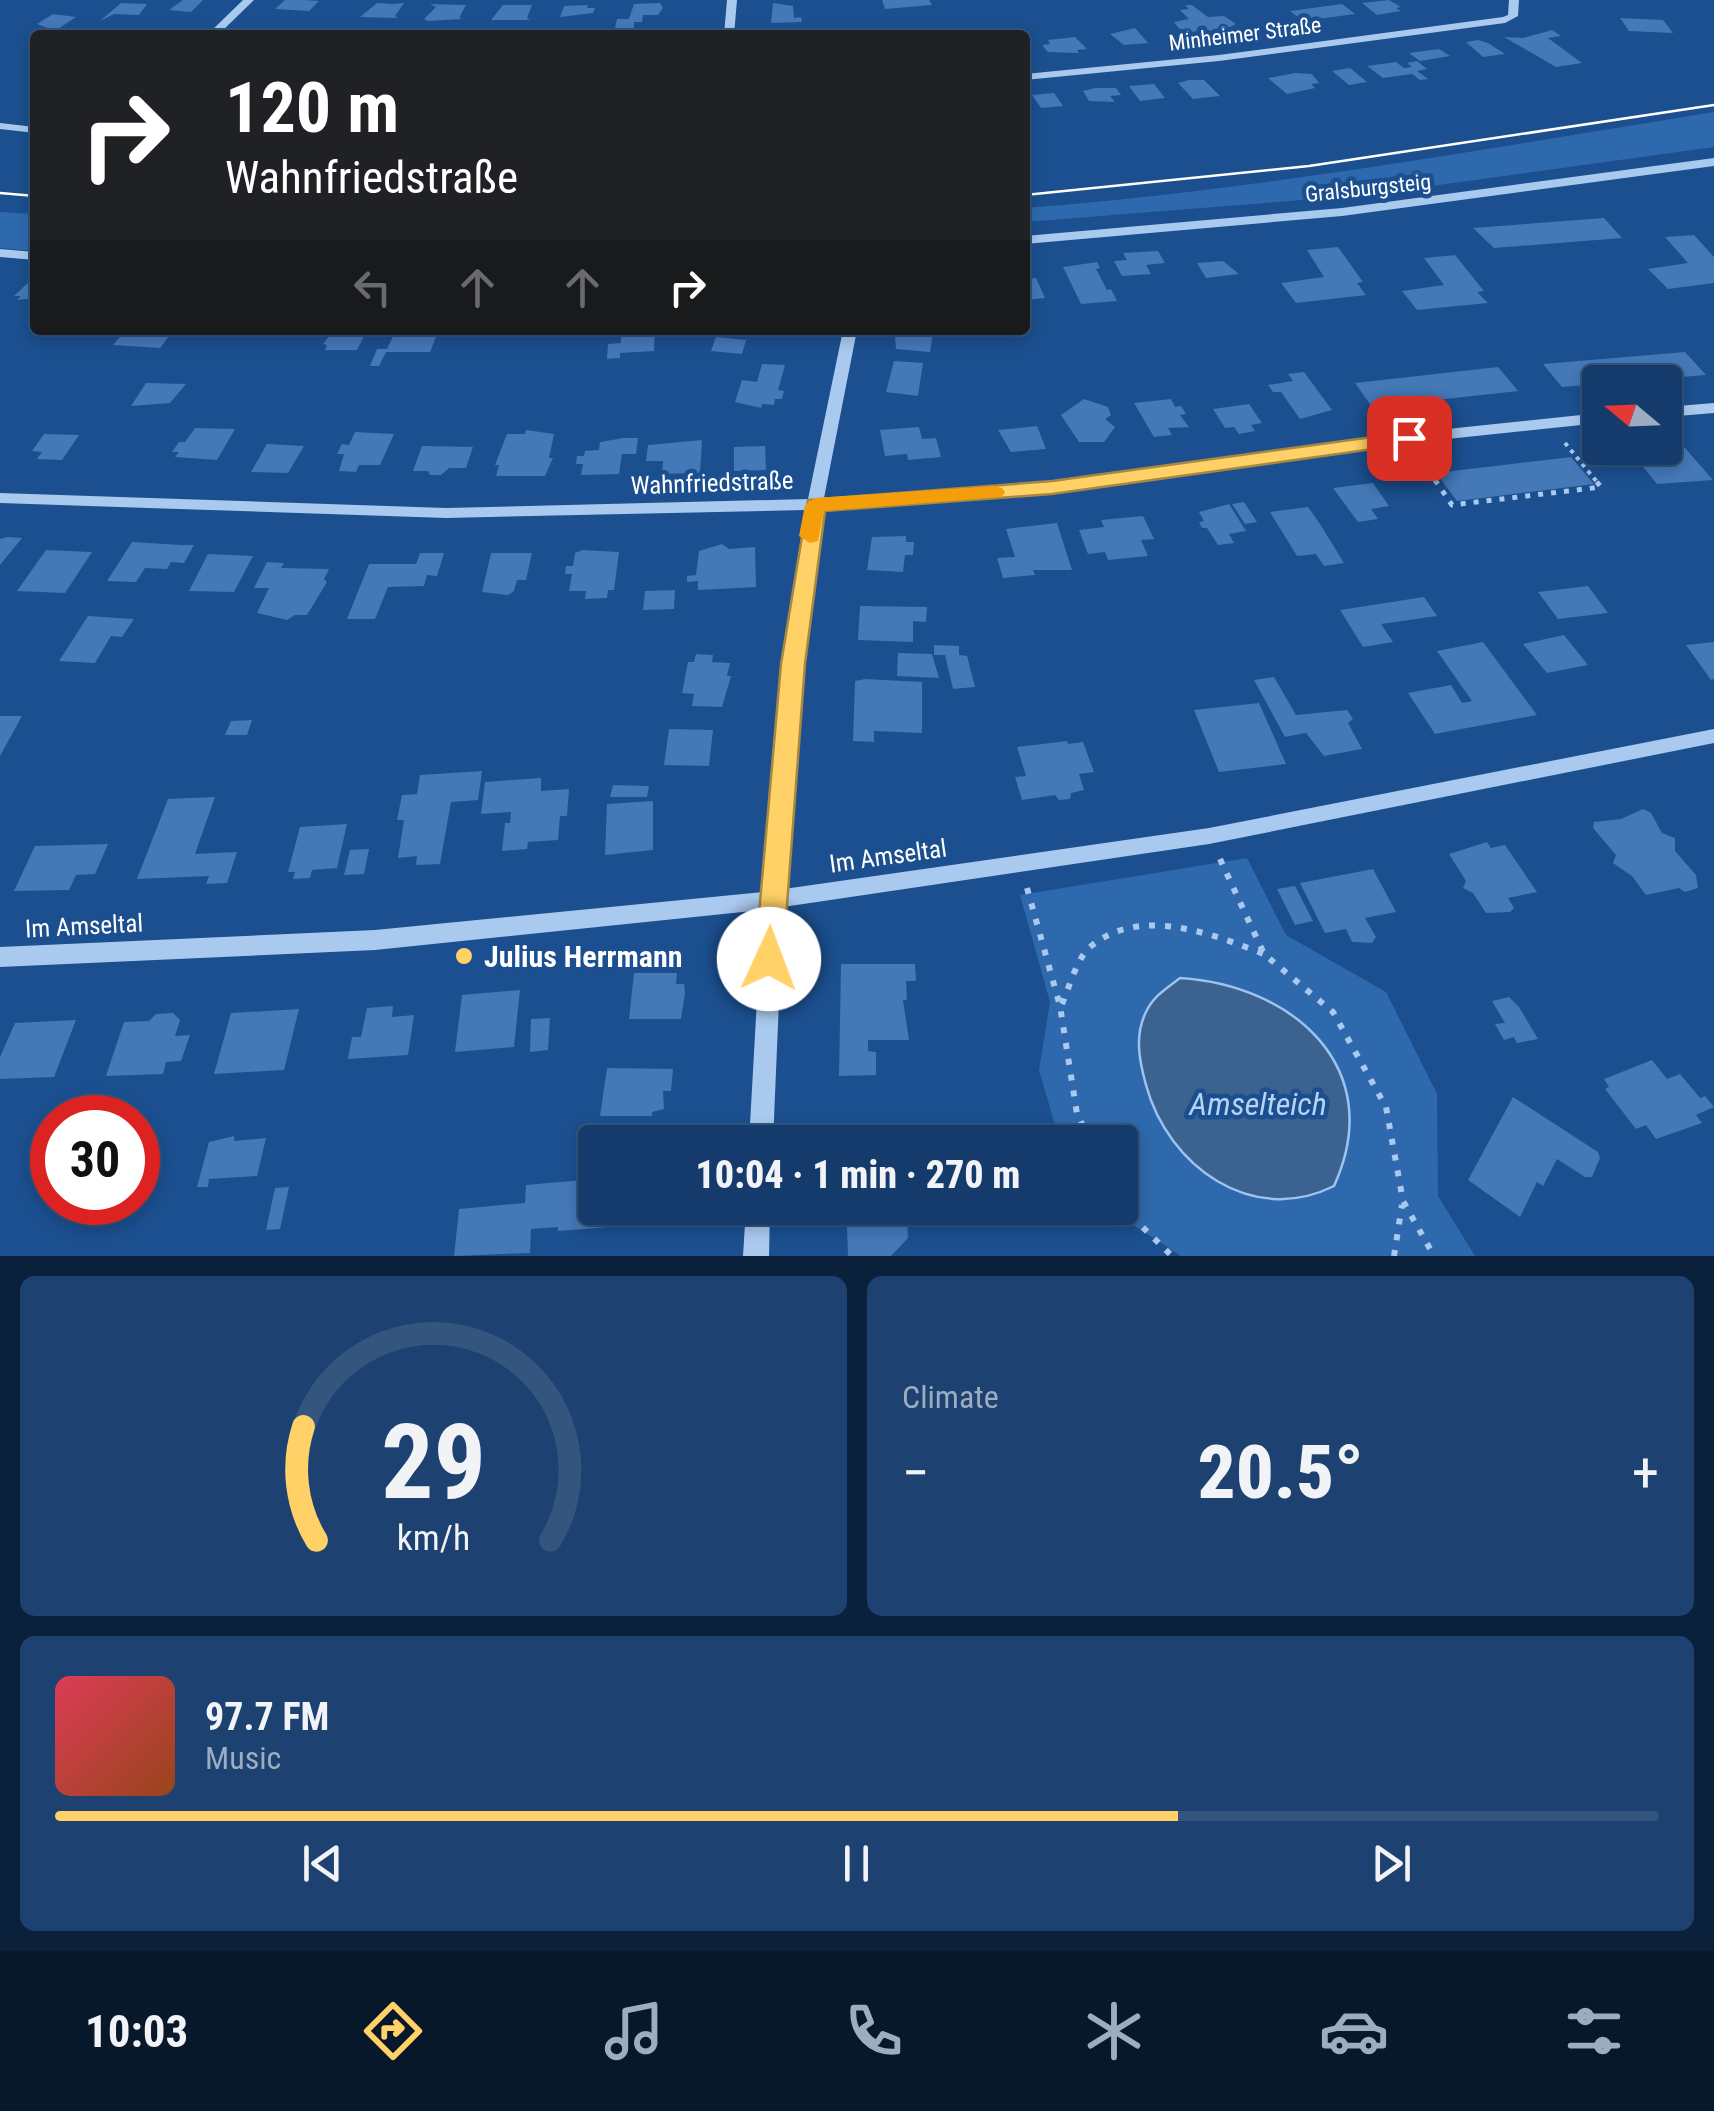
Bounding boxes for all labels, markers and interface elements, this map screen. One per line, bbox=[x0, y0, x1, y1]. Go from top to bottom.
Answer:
street label: Minheimer Straße bbox=[1167, 12, 1323, 56]
text: 120 m bbox=[225, 67, 399, 149]
icon: right bbox=[60, 70, 190, 200]
text: Wahnfriedstraße bbox=[225, 151, 518, 204]
street label: Gralsburgsteig bbox=[1304, 169, 1432, 207]
icon: left bbox=[345, 260, 400, 315]
icon: ahead bbox=[450, 260, 505, 315]
icon: ahead bbox=[555, 260, 610, 315]
icon: right bbox=[660, 260, 715, 315]
north arrow bbox=[1582, 365, 1682, 465]
map controls bbox=[1582, 365, 1682, 465]
pin bbox=[1367, 396, 1452, 481]
icon: arrive bbox=[1382, 411, 1437, 466]
street label: Wahnfriedstraße bbox=[630, 466, 794, 500]
street label: Im Amseltal bbox=[828, 833, 948, 879]
position arrow bbox=[717, 907, 821, 1011]
street label: Im Amseltal bbox=[24, 908, 144, 944]
place label: Julius Herrmann bbox=[484, 939, 682, 974]
marker: Julius Herrmann bbox=[453, 945, 475, 967]
water label: Amselteich bbox=[1187, 1085, 1327, 1123]
speed limit sign: 30 bbox=[30, 1095, 160, 1225]
text: 10:04 · 1 min · 270 m bbox=[696, 1153, 1020, 1197]
text: Climate bbox=[902, 1378, 999, 1416]
text: 29 bbox=[381, 1402, 486, 1523]
text: 20.5° bbox=[1198, 1428, 1364, 1516]
text: − bbox=[902, 1441, 930, 1505]
text: + bbox=[1632, 1441, 1659, 1505]
text: km/h bbox=[397, 1517, 470, 1559]
text: 97.7 FM bbox=[205, 1695, 329, 1739]
text: Music bbox=[205, 1739, 281, 1777]
icon: previous bbox=[295, 1836, 350, 1891]
icon: pause bbox=[829, 1836, 884, 1891]
icon: next bbox=[1364, 1836, 1419, 1891]
icon: directions bbox=[358, 1996, 428, 2066]
icon: music bbox=[599, 1996, 669, 2066]
icon: phone bbox=[839, 1996, 909, 2066]
icon: climate bbox=[1079, 1996, 1149, 2066]
icon: car bbox=[1319, 1996, 1389, 2066]
icon: filters bbox=[1559, 1996, 1629, 2066]
text: 10:03 bbox=[85, 2005, 188, 2058]

